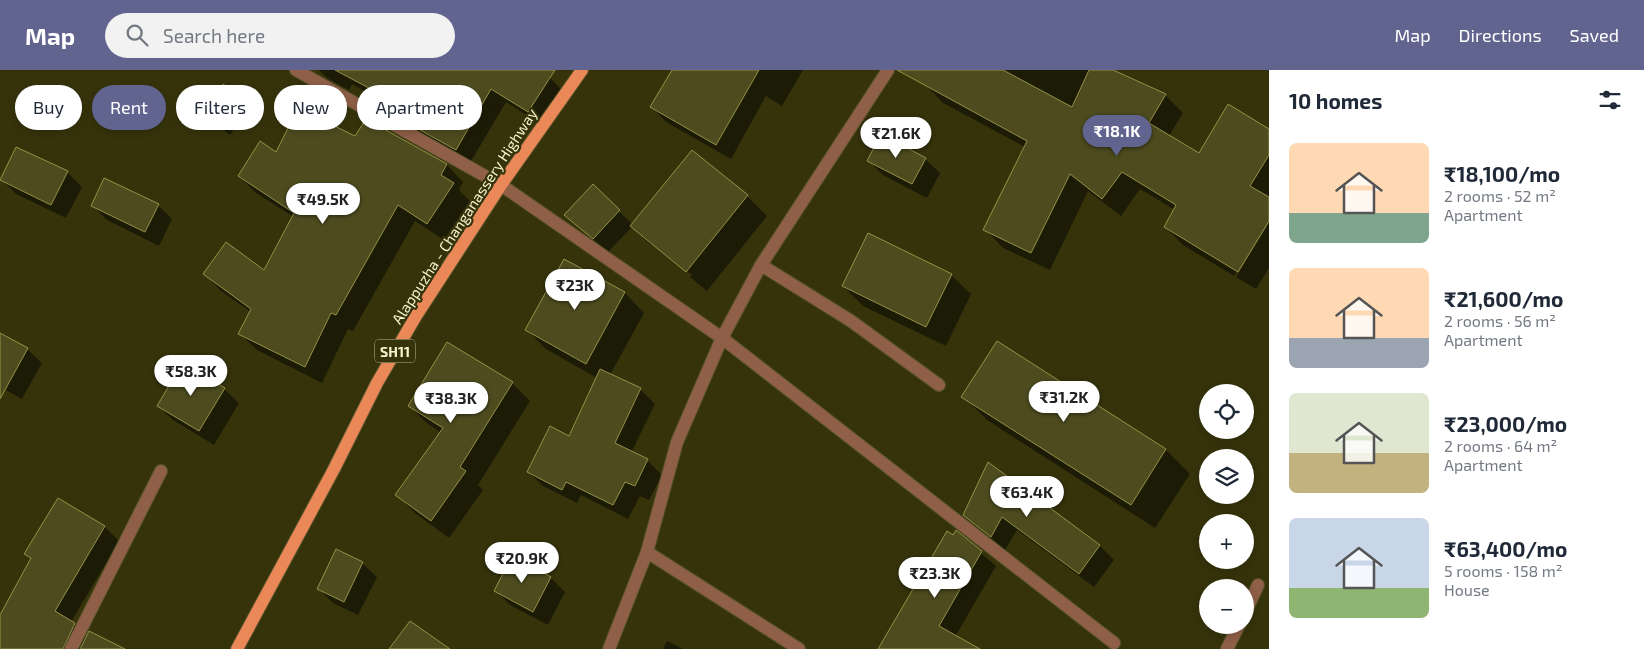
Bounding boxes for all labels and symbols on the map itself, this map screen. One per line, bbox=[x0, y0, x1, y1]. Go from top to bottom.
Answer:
street label: Alappuzha - Changanassery Highway bbox=[387, 105, 541, 327]
pin: ₹18.1K bbox=[1076, 114, 1158, 157]
pin: ₹21.6K bbox=[855, 116, 937, 159]
pin: ₹49.5K bbox=[282, 182, 364, 225]
pin: ₹23K bbox=[545, 268, 605, 311]
road number: SH11 bbox=[375, 340, 415, 362]
pin: ₹58.3K bbox=[150, 354, 232, 397]
pin: ₹31.2K bbox=[1023, 380, 1105, 423]
pin: ₹38.3K bbox=[410, 382, 492, 424]
pin: ₹63.4K bbox=[986, 476, 1068, 518]
pin: ₹20.9K bbox=[481, 542, 563, 584]
pin: ₹23.3K bbox=[894, 556, 976, 599]

